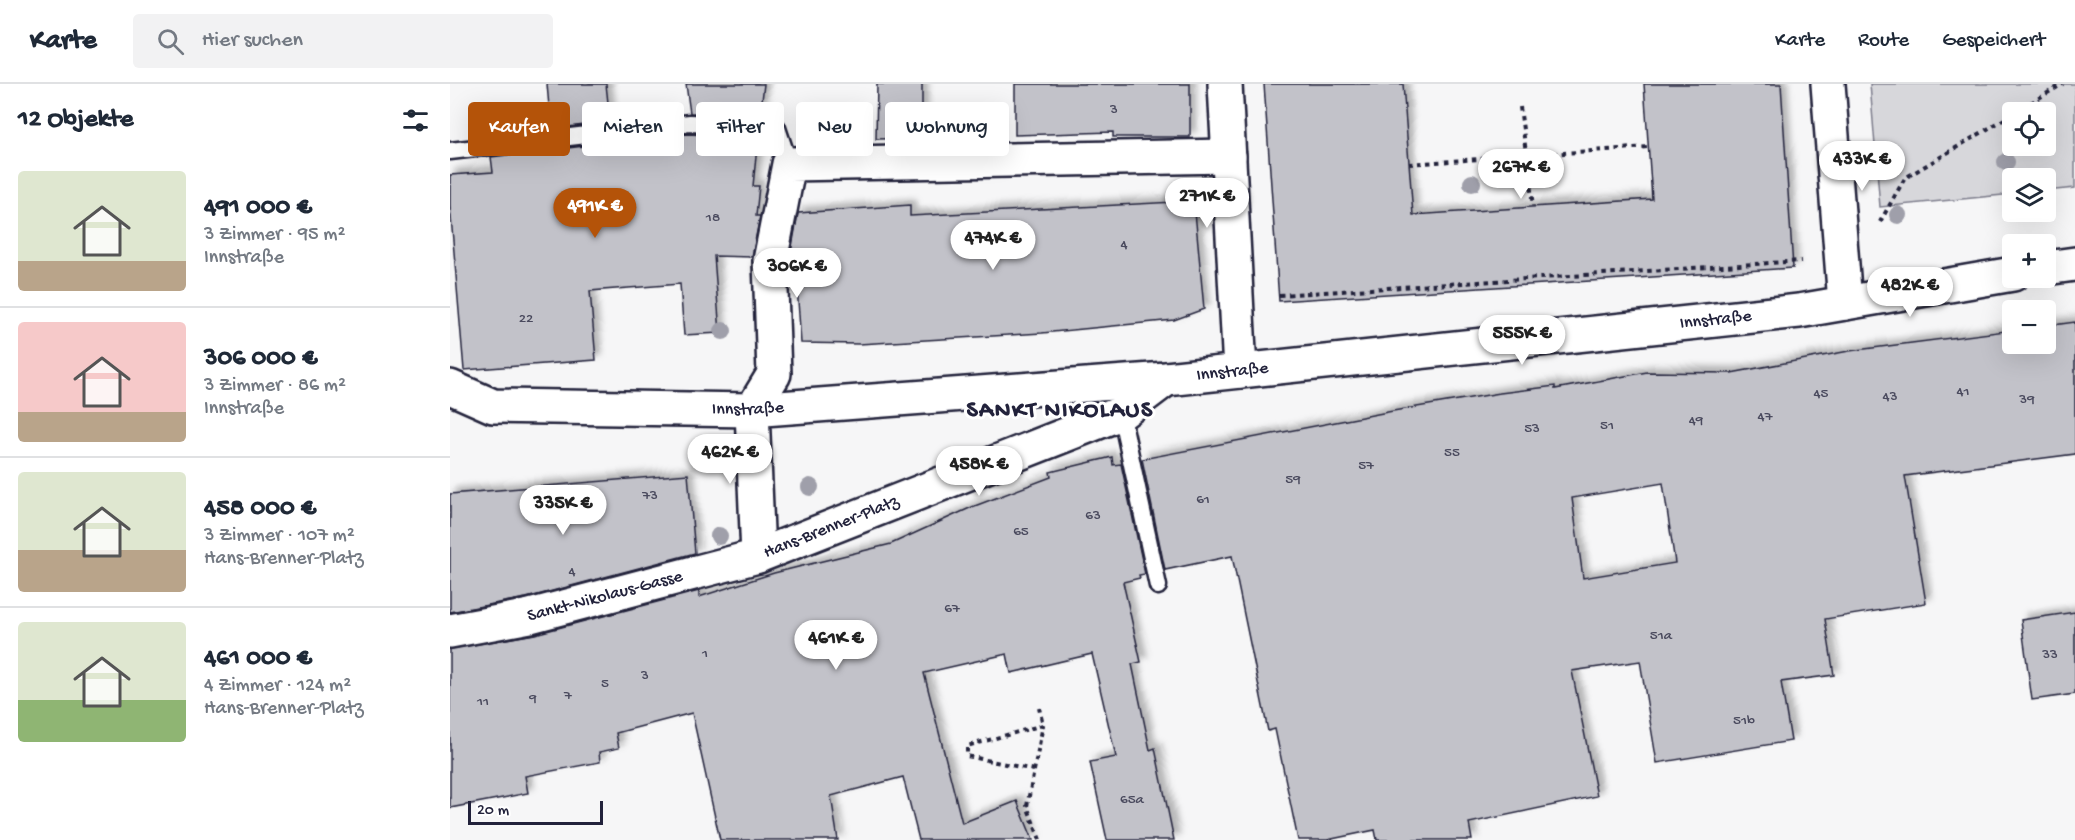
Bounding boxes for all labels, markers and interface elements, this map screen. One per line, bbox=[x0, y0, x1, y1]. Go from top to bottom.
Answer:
search box bbox=[133, 14, 553, 68]
text: Karte bbox=[30, 25, 97, 58]
icon: search bbox=[154, 25, 187, 58]
text: Hier suchen bbox=[202, 28, 303, 54]
text: Karte bbox=[1775, 29, 1825, 54]
text: Route bbox=[1858, 29, 1909, 54]
text: Gespeichert bbox=[1942, 29, 2045, 54]
house number: 3 bbox=[1109, 101, 1118, 119]
chip: Kaufen bbox=[468, 102, 570, 156]
chip: Mieten bbox=[582, 102, 684, 156]
chip: Filter bbox=[696, 102, 784, 156]
chip: Neu bbox=[796, 102, 873, 156]
chip: Wohnung bbox=[885, 102, 1009, 156]
map controls bbox=[2002, 102, 2056, 354]
button: locate bbox=[2002, 102, 2056, 156]
icon: filters bbox=[399, 104, 432, 137]
text: 12 Objekte bbox=[18, 105, 133, 136]
pin: 433K € bbox=[1813, 141, 1911, 192]
pin: 267K € bbox=[1472, 149, 1570, 200]
text: 433K € bbox=[1833, 149, 1891, 172]
text: 267K € bbox=[1492, 157, 1550, 180]
button: layers bbox=[2002, 168, 2056, 222]
pin: 271K € bbox=[1158, 178, 1256, 229]
text: 271K € bbox=[1179, 186, 1235, 209]
pin: 491K € bbox=[546, 188, 644, 239]
text: 491 000 € bbox=[204, 193, 312, 224]
icon: home bbox=[66, 195, 138, 267]
text: 491K € bbox=[567, 196, 623, 219]
house number: 18 bbox=[705, 209, 720, 227]
pin: 474K € bbox=[944, 220, 1042, 271]
text: 3 Zimmer · 95 m² bbox=[204, 224, 345, 247]
text: 474K € bbox=[965, 228, 1021, 251]
button: + bbox=[2002, 234, 2056, 288]
house number: 4 bbox=[1120, 236, 1128, 254]
text: Innstraße bbox=[204, 247, 284, 270]
pin: 306K € bbox=[748, 248, 846, 299]
text: 306K € bbox=[767, 256, 827, 279]
pin: 482K € bbox=[1861, 267, 1959, 318]
text: 482K € bbox=[1881, 275, 1939, 298]
button: − bbox=[2002, 300, 2056, 354]
street label: Innstraße bbox=[1679, 306, 1753, 334]
house number: 22 bbox=[519, 310, 533, 328]
pin: 555K € bbox=[1473, 315, 1571, 366]
text: 555K € bbox=[1492, 323, 1552, 346]
text: 306 000 € bbox=[204, 344, 318, 375]
icon: home bbox=[66, 346, 138, 418]
street label: Innstraße bbox=[1195, 358, 1270, 386]
text: 3 Zimmer · 86 m² bbox=[204, 375, 346, 398]
house number: 41 bbox=[1956, 383, 1970, 401]
house number: 45 bbox=[1814, 385, 1829, 403]
house number: 43 bbox=[1883, 388, 1898, 406]
house number: 39 bbox=[2018, 391, 2035, 409]
street label: Innstraße bbox=[712, 397, 785, 421]
district label: SANKT NIKOLAUS bbox=[966, 397, 1154, 426]
text: Innstraße bbox=[204, 398, 284, 421]
house number: 47 bbox=[1758, 408, 1774, 426]
house number: 49 bbox=[1689, 412, 1704, 430]
house number: 51 bbox=[1600, 417, 1614, 435]
house number: 53 bbox=[1524, 420, 1540, 438]
pin: 462K € bbox=[681, 434, 779, 485]
text: 462K € bbox=[701, 442, 759, 465]
house number: 55 bbox=[1444, 444, 1460, 462]
pin: 458K € bbox=[930, 446, 1028, 497]
text: 458K € bbox=[950, 454, 1008, 477]
house number: 57 bbox=[1358, 457, 1375, 475]
house number: 59 bbox=[1285, 471, 1301, 489]
pin: 335K € bbox=[514, 485, 612, 536]
house number: 73 bbox=[641, 487, 658, 505]
street label: Hans-Brenner-Platz bbox=[761, 491, 903, 563]
house number: 61 bbox=[1196, 491, 1210, 509]
text: 335K € bbox=[534, 493, 592, 516]
text: 458 000 € bbox=[204, 494, 316, 525]
icon: home bbox=[66, 496, 138, 568]
house number: 63 bbox=[1085, 507, 1101, 525]
house number: 65 bbox=[1013, 523, 1029, 541]
text: 3 Zimmer · 107 m² bbox=[204, 525, 355, 548]
text: Hans-Brenner-Platz bbox=[204, 548, 364, 571]
house number: 4 bbox=[568, 563, 576, 581]
street label: Sankt-Nikolaus-Gasse bbox=[525, 566, 686, 627]
house number: 67 bbox=[944, 600, 961, 618]
pin: 461K € bbox=[787, 620, 885, 671]
house number: 51a bbox=[1650, 627, 1673, 645]
text: 461K € bbox=[808, 628, 864, 651]
text: 461 000 € bbox=[204, 644, 312, 675]
house number: 1 bbox=[701, 645, 708, 663]
icon: home bbox=[66, 646, 138, 718]
house number: 33 bbox=[2041, 646, 2058, 664]
house number: 3 bbox=[640, 667, 649, 685]
text: 4 Zimmer · 124 m² bbox=[204, 675, 351, 698]
house number: 5 bbox=[601, 675, 609, 693]
house number: 7 bbox=[563, 687, 573, 705]
house number: 9 bbox=[528, 690, 537, 708]
house number: 11 bbox=[476, 693, 489, 711]
text: Hans-Brenner-Platz bbox=[204, 698, 364, 721]
house number: 51b bbox=[1733, 712, 1755, 730]
house number: 65a bbox=[1120, 791, 1145, 809]
scale bar bbox=[468, 798, 603, 826]
text: 20 m bbox=[477, 802, 509, 821]

